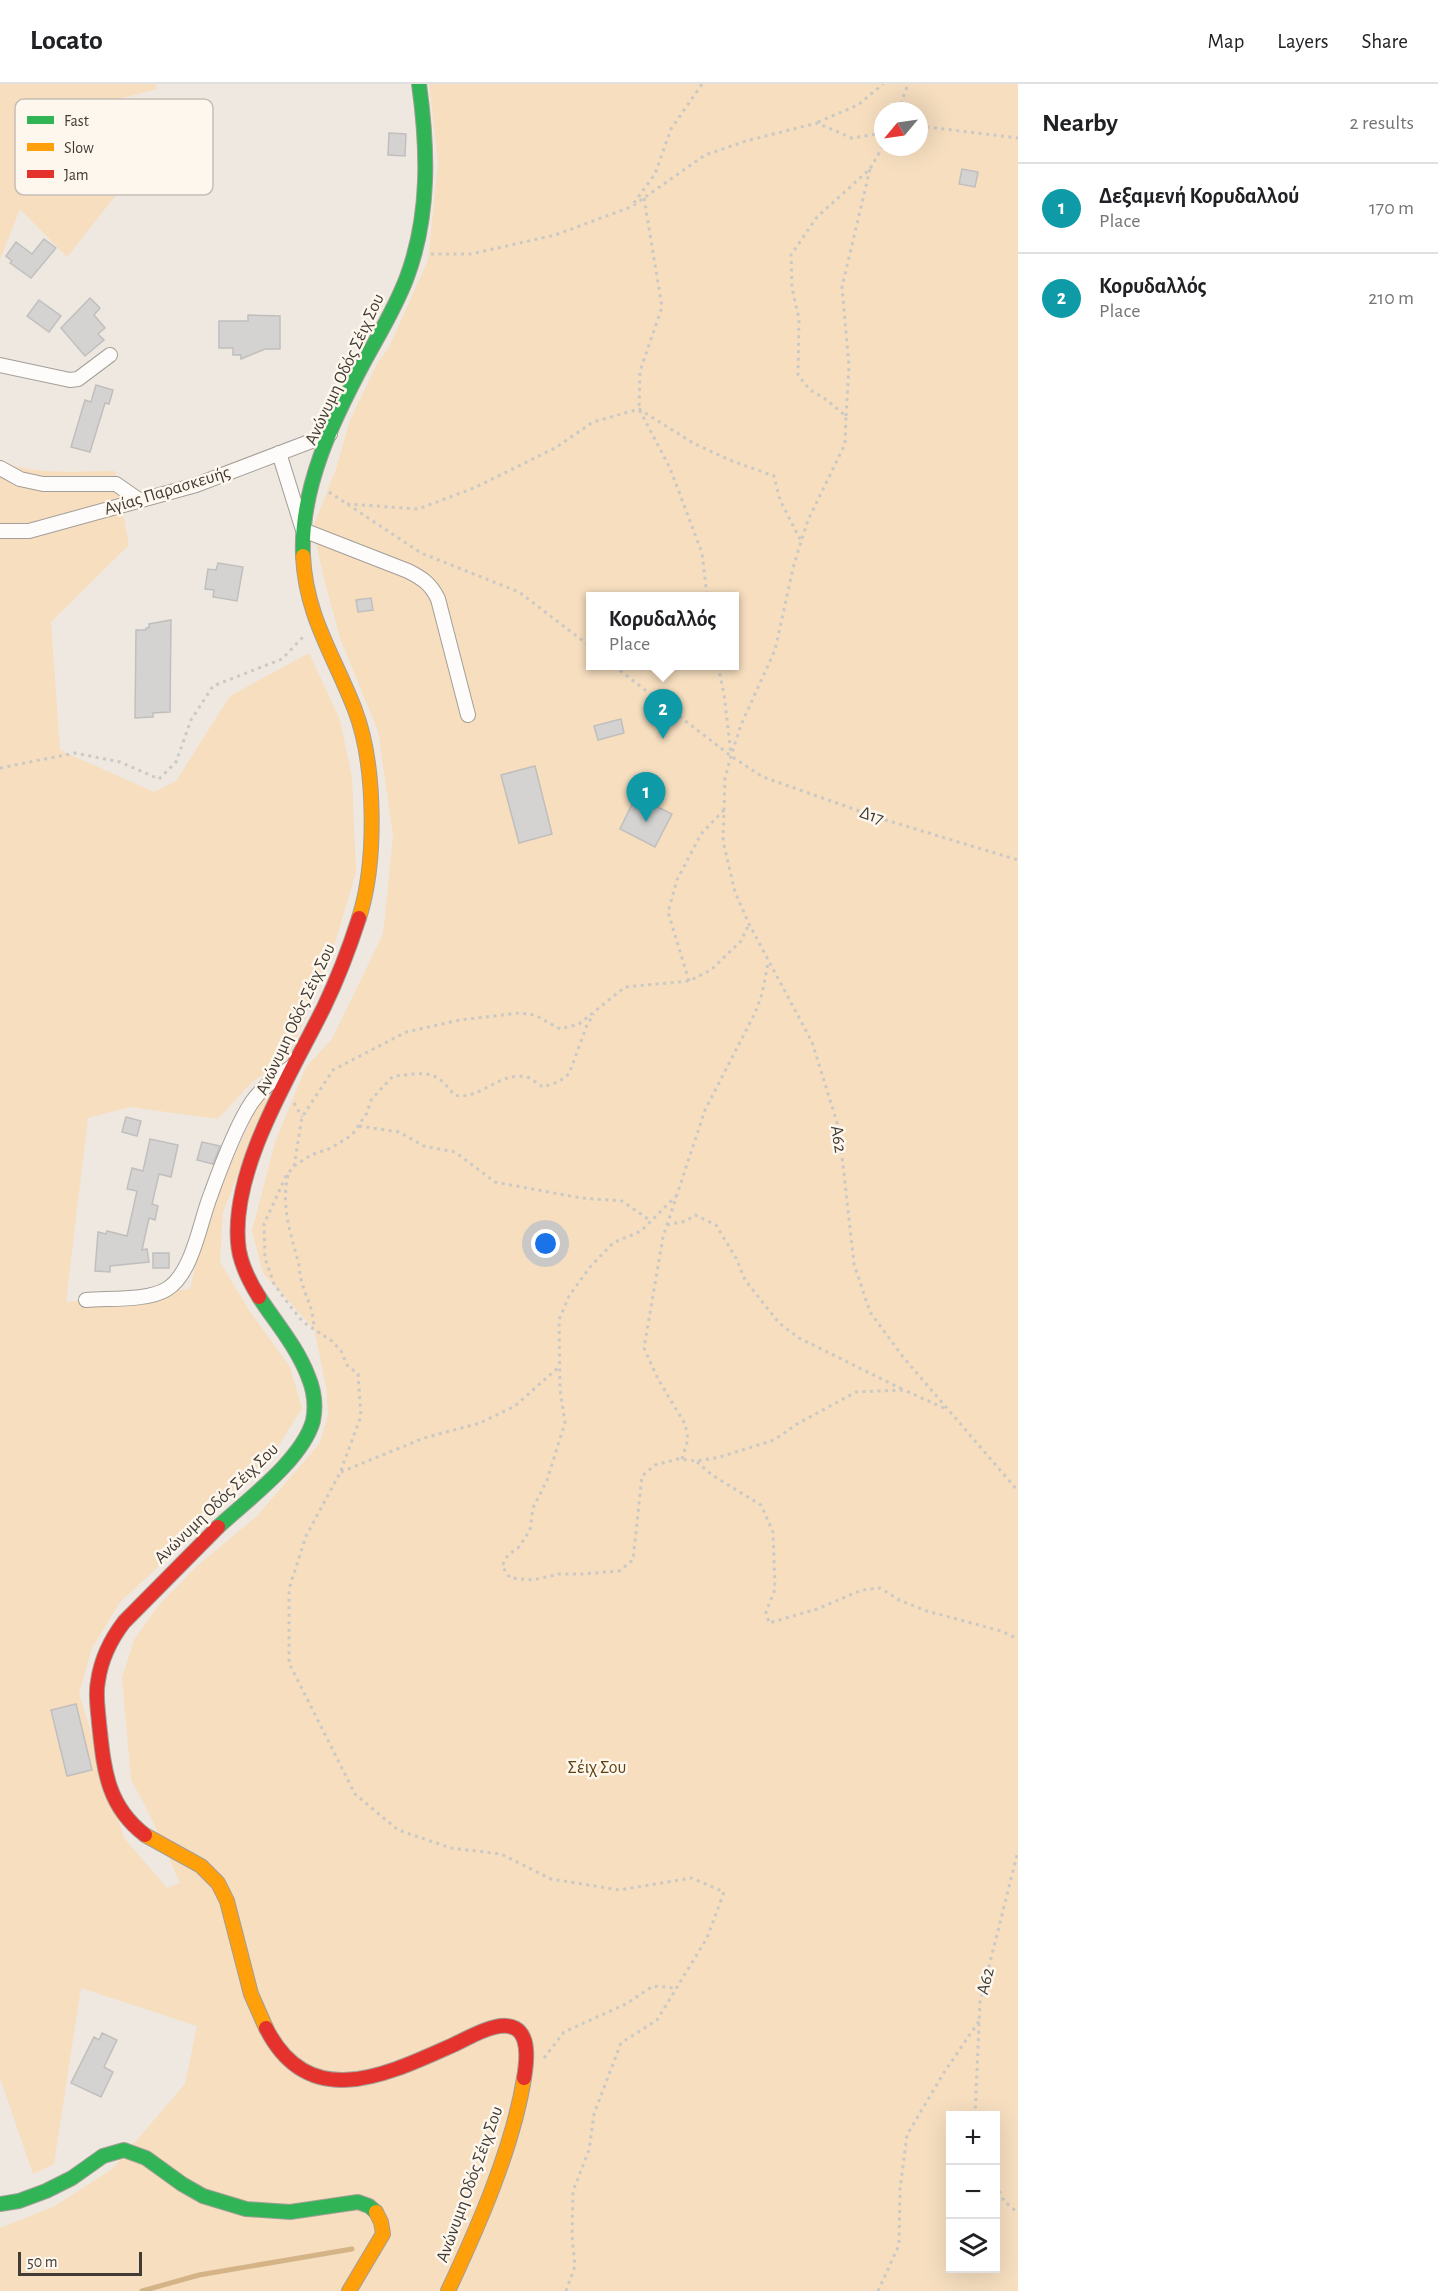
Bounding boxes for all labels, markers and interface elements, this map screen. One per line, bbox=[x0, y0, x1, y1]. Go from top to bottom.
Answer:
text: Locato bbox=[30, 27, 103, 55]
text: Map bbox=[1208, 31, 1244, 52]
text: Layers bbox=[1277, 31, 1328, 52]
text: Share bbox=[1361, 31, 1408, 52]
legend bbox=[15, 99, 213, 195]
north arrow bbox=[874, 102, 928, 156]
text: Nearby bbox=[1042, 110, 1118, 136]
text: Fast bbox=[64, 113, 89, 129]
text: 2 results bbox=[1350, 113, 1414, 133]
text: Slow bbox=[64, 140, 94, 156]
text: Jam bbox=[64, 167, 89, 183]
text: Δεξαμενή Κορυδαλλού bbox=[1099, 185, 1299, 207]
text: 1 bbox=[1058, 198, 1065, 218]
text: 170 m bbox=[1369, 198, 1414, 218]
text: Place bbox=[1099, 211, 1140, 231]
text: Κορυδαλλός bbox=[1099, 275, 1206, 297]
text: 2 bbox=[1057, 288, 1066, 308]
text: 210 m bbox=[1368, 288, 1414, 308]
street label: Ανώνυμη Οδός Σέιχ Σου bbox=[302, 291, 388, 448]
text: Place bbox=[1099, 301, 1140, 321]
street label: Αγίας Παρασκευής bbox=[102, 462, 232, 519]
popup bbox=[586, 592, 739, 670]
text: Κορυδαλλός bbox=[609, 608, 716, 630]
text: Place bbox=[609, 634, 650, 654]
pin: 2 bbox=[644, 690, 682, 739]
pin: 1 bbox=[626, 772, 666, 822]
street label: Δ17 bbox=[857, 804, 886, 828]
street label: Ανώνυμη Οδός Σέιχ Σου bbox=[253, 941, 339, 1098]
street label: Α62 bbox=[827, 1124, 849, 1154]
your location bbox=[531, 1229, 560, 1258]
street label: Ανώνυμη Οδός Σέιχ Σου bbox=[151, 1440, 282, 1567]
park label: Σέιχ Σου bbox=[568, 1759, 626, 1777]
street label: Α62 bbox=[974, 1966, 998, 1997]
street label: Ανώνυμη Οδός Σέιχ Σου bbox=[433, 2104, 507, 2265]
map controls bbox=[946, 2111, 1000, 2273]
button: + bbox=[946, 2111, 1000, 2165]
button: − bbox=[946, 2165, 1000, 2219]
button: layers bbox=[946, 2219, 1000, 2273]
scale bar bbox=[18, 2249, 142, 2276]
text: 50 m bbox=[27, 2254, 58, 2270]

